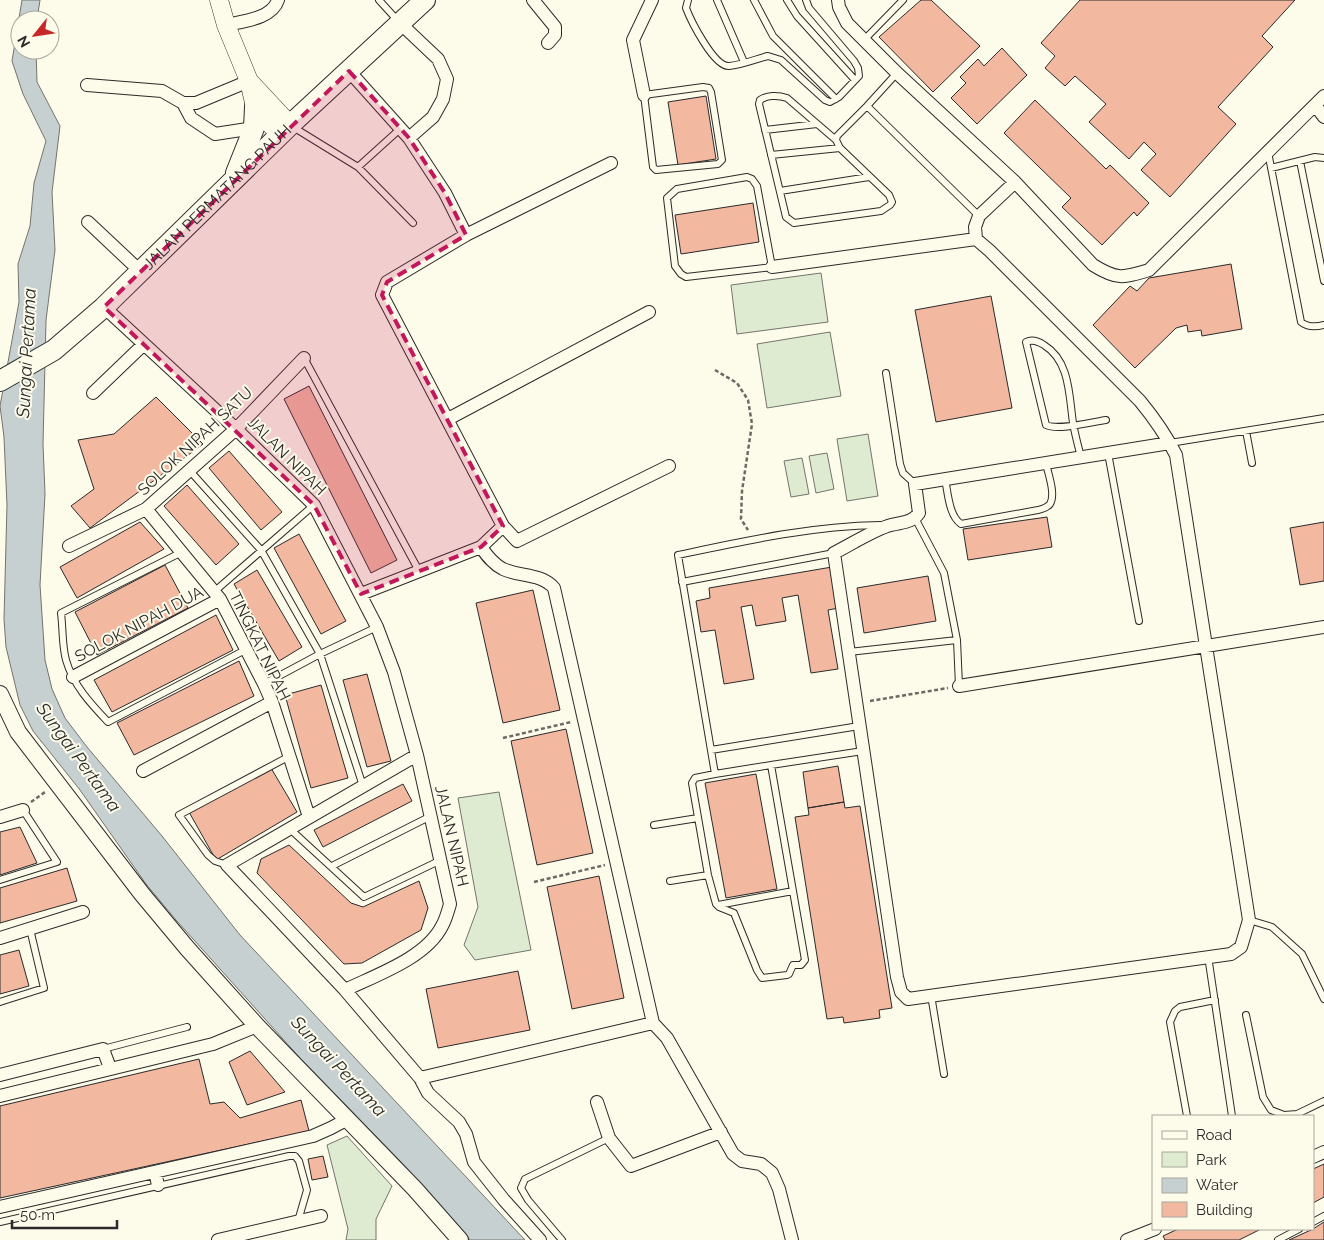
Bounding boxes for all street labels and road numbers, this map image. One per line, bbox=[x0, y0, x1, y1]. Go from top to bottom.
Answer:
street label: JALAN PERMATANG PAUH bbox=[139, 120, 295, 273]
street label: SOLOK NIPAH SATU bbox=[134, 383, 256, 499]
street label: JALAN NIPAH bbox=[244, 413, 330, 499]
street label: SOLOK NIPAH DUA bbox=[71, 582, 207, 666]
street label: TINGKAT NIPAH bbox=[225, 588, 295, 704]
street label: JALAN NIPAH bbox=[431, 784, 473, 888]

